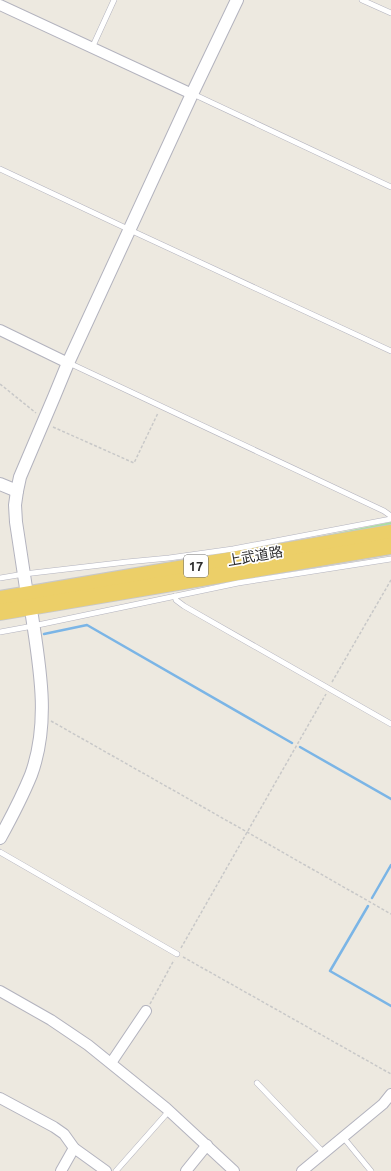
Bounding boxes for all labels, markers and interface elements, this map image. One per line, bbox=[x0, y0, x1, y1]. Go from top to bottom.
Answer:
street label: 上武道路 bbox=[226, 543, 284, 569]
road number: 17 bbox=[184, 555, 208, 577]

